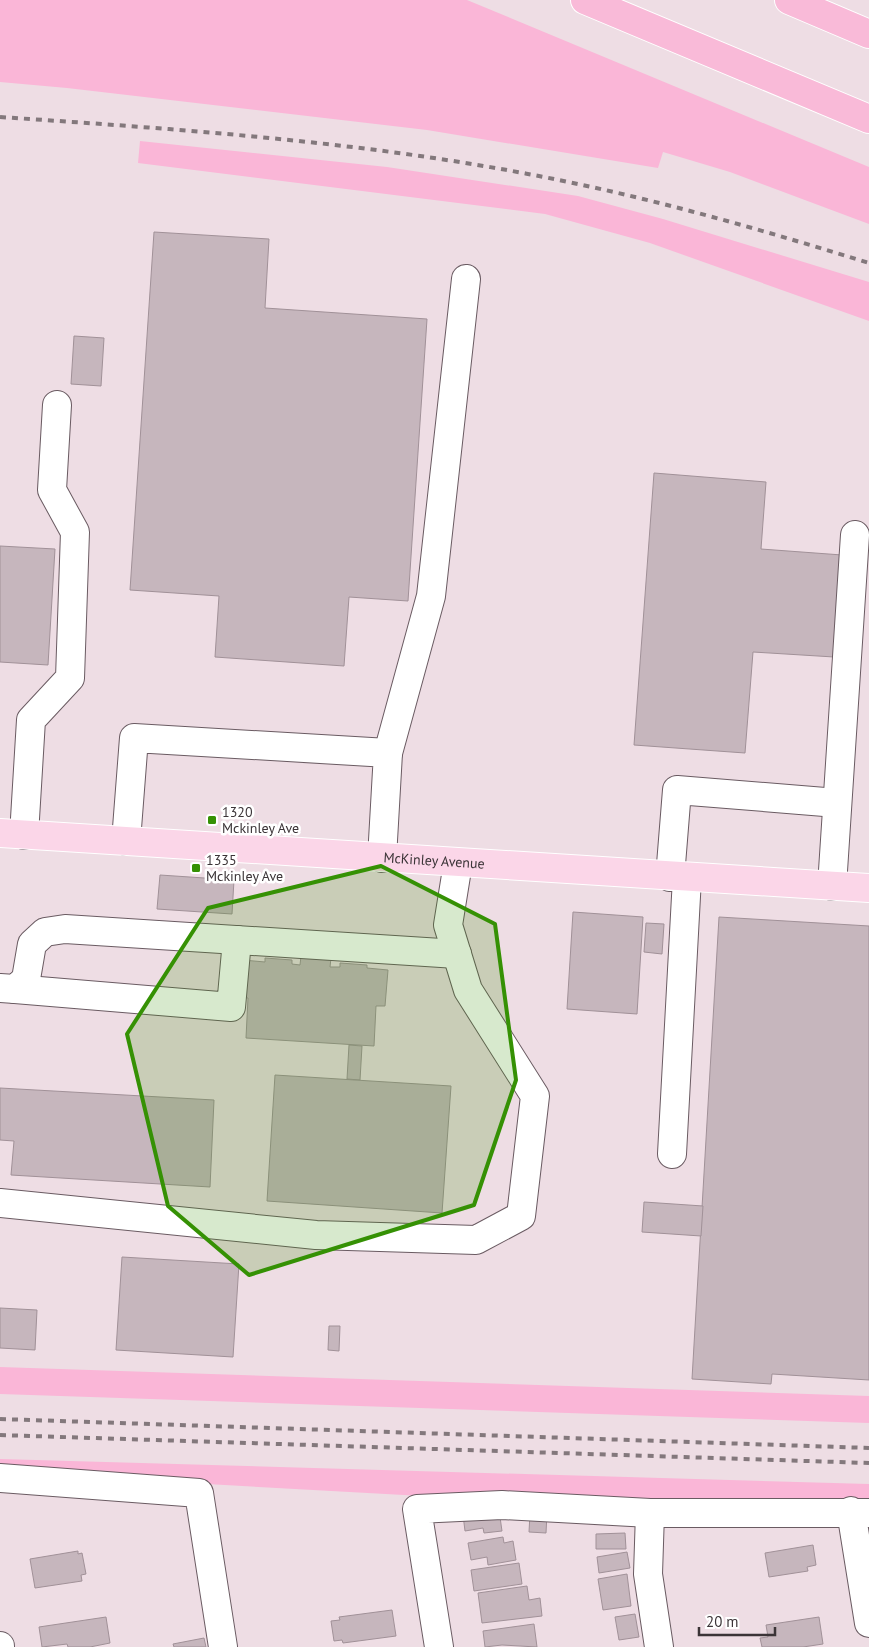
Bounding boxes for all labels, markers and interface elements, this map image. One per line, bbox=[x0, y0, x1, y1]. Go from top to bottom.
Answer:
place label: 1320 Mckinley Ave bbox=[222, 803, 299, 837]
marker: 1320 Mckinley Ave bbox=[206, 814, 218, 826]
street label: McKinley Avenue bbox=[383, 848, 485, 873]
place label: 1335 Mckinley Ave bbox=[206, 851, 283, 885]
marker: 1335 Mckinley Ave bbox=[190, 862, 202, 874]
scale bar bbox=[699, 1604, 775, 1636]
text: 20 m bbox=[706, 1612, 739, 1631]

